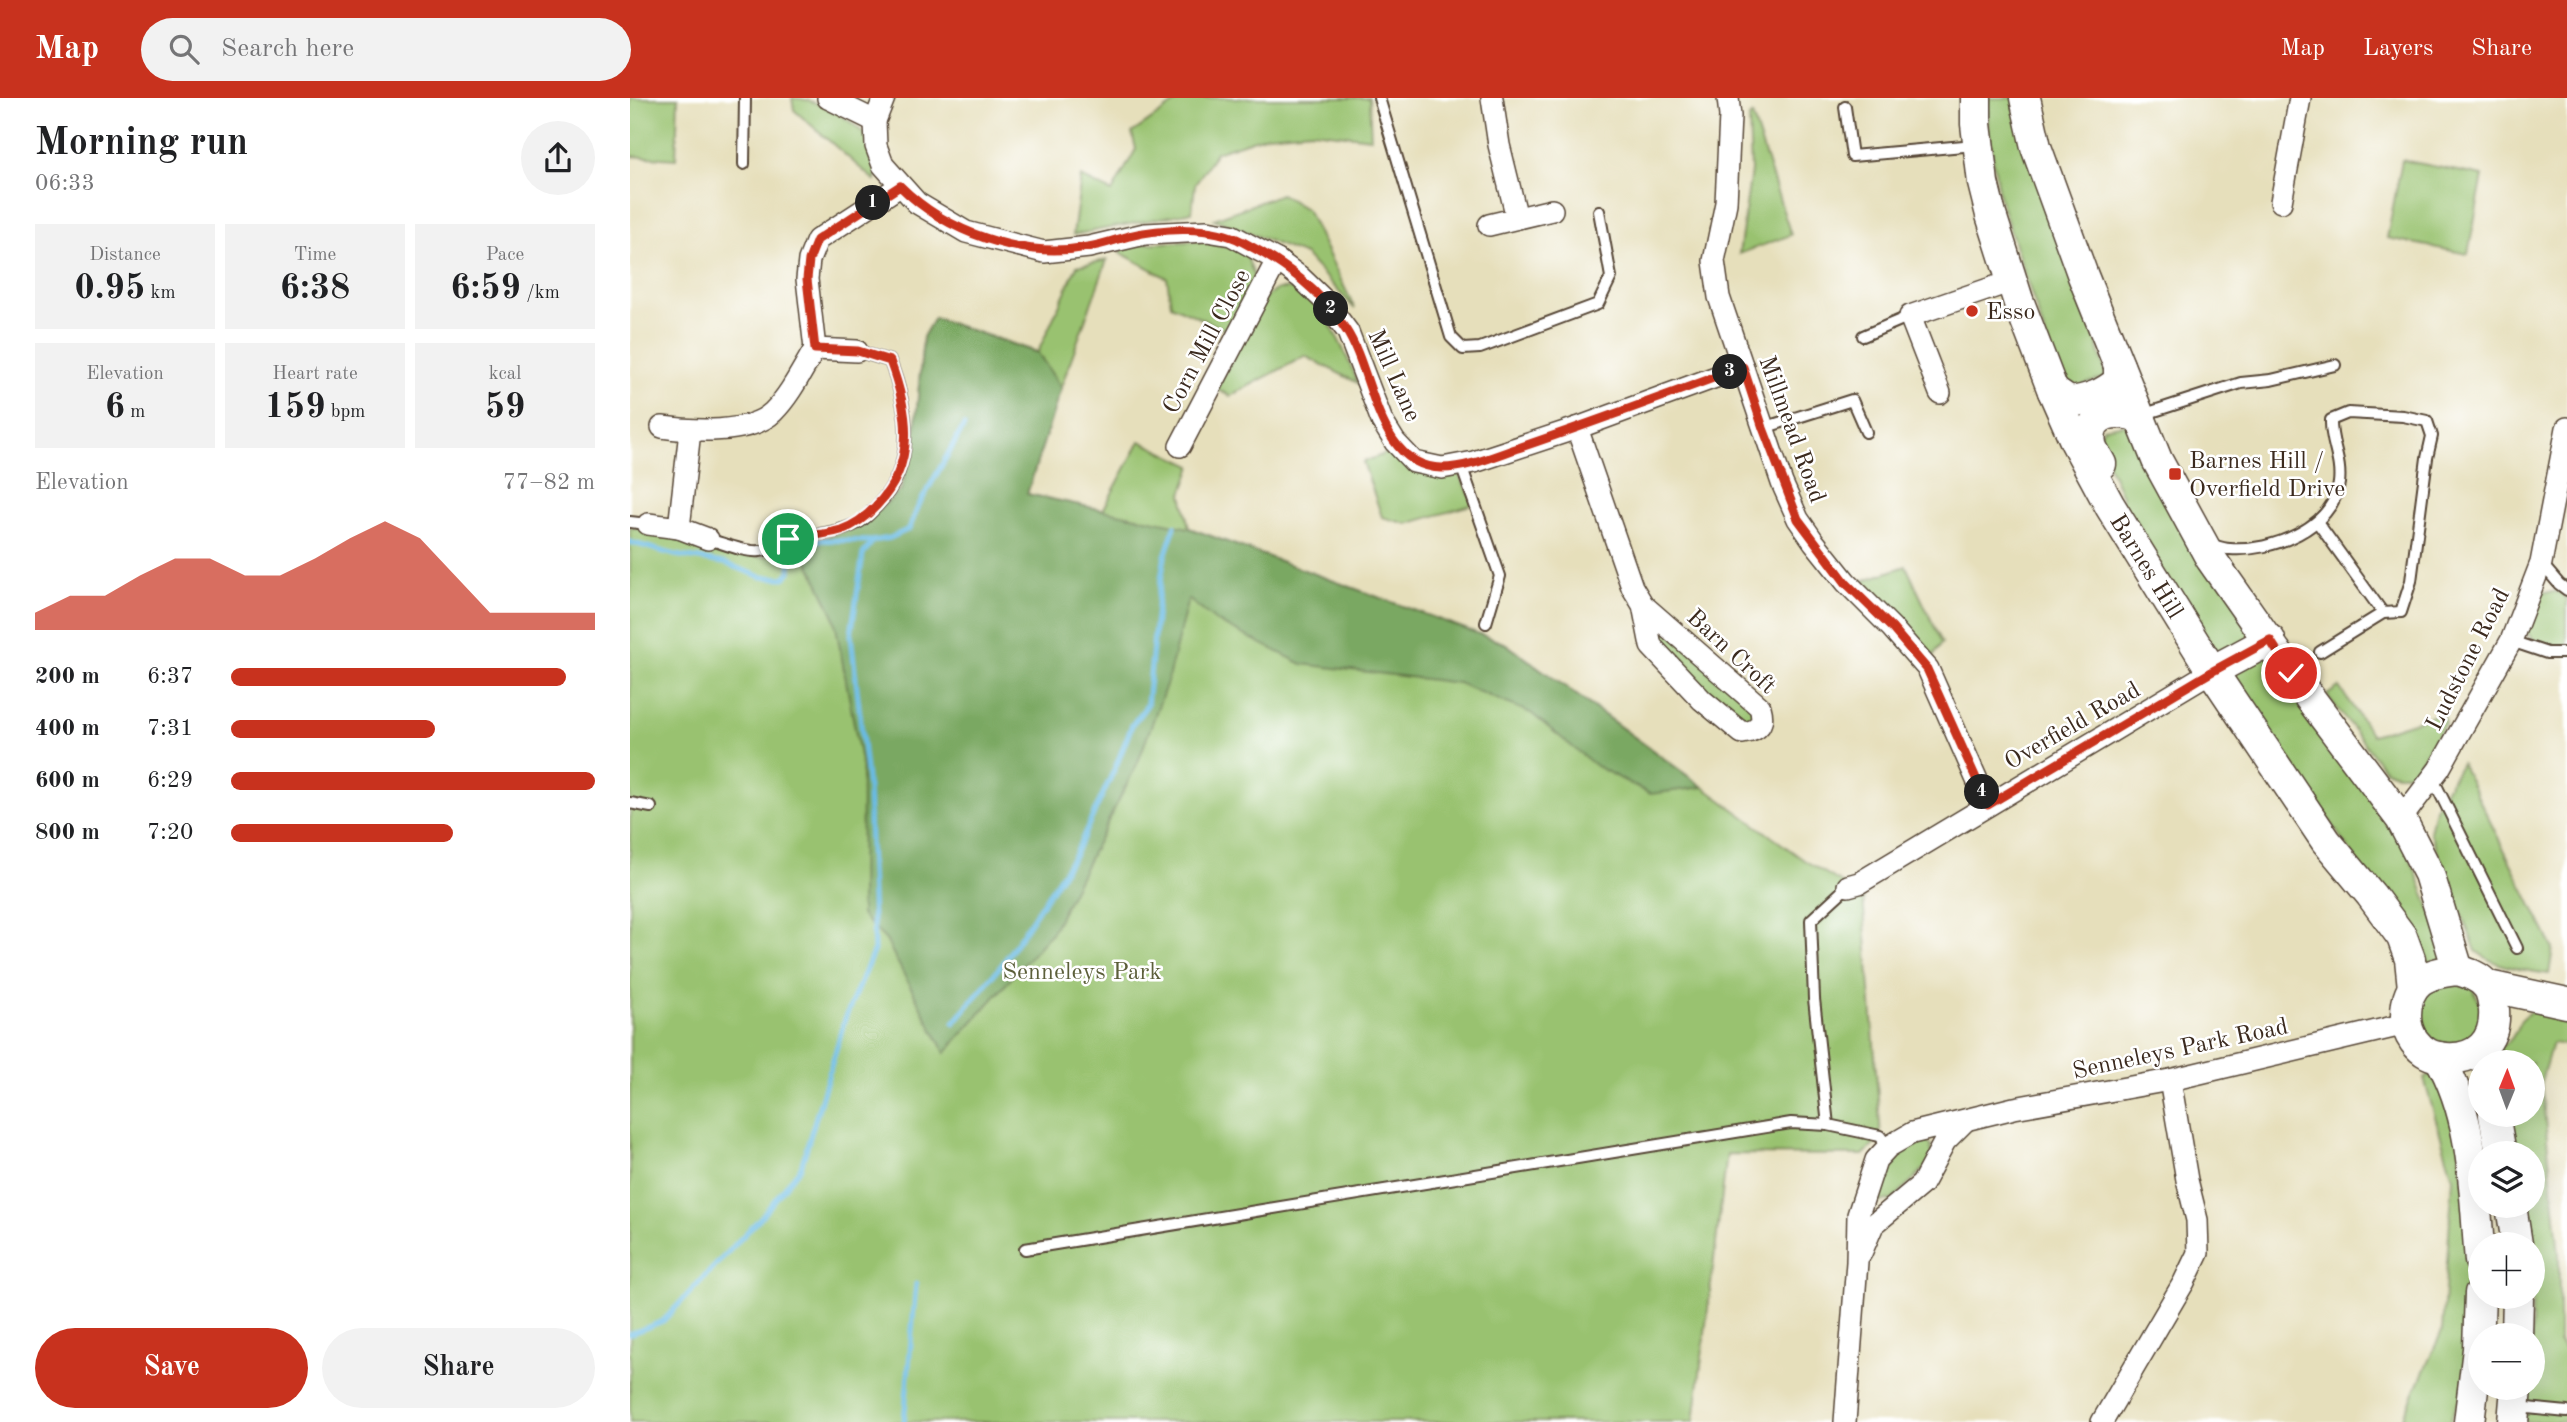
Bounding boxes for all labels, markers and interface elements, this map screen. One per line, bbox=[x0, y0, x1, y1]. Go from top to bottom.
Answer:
search box bbox=[141, 18, 631, 81]
icon: search bbox=[165, 30, 203, 68]
text: Map bbox=[35, 33, 99, 66]
text: Search here bbox=[221, 36, 354, 62]
text: Map bbox=[2281, 37, 2325, 61]
text: Layers bbox=[2363, 37, 2433, 61]
text: Share bbox=[2471, 37, 2532, 61]
button: share bbox=[521, 121, 595, 195]
text: Morning run bbox=[35, 125, 248, 163]
text: 06:33 bbox=[35, 172, 95, 195]
pin: 1 bbox=[856, 186, 890, 220]
text: 1 bbox=[867, 193, 878, 212]
text: Distance bbox=[89, 246, 161, 265]
text: Time bbox=[294, 246, 336, 265]
text: Pace bbox=[486, 246, 524, 265]
street label: Corn Mill Close bbox=[1160, 266, 1256, 418]
text: 0.95 bbox=[75, 271, 145, 306]
text: 6:38 bbox=[280, 271, 350, 306]
text: 6:59 bbox=[450, 271, 521, 306]
text: km bbox=[145, 284, 176, 303]
text: /km bbox=[521, 284, 560, 303]
pin: 2 bbox=[1314, 292, 1348, 326]
text: 2 bbox=[1325, 299, 1336, 318]
place label: Esso bbox=[1986, 301, 2035, 325]
marker: Esso bbox=[1964, 303, 1980, 319]
street label: Mill Lane bbox=[1362, 326, 1424, 426]
street label: Millmead Road bbox=[1753, 353, 1829, 506]
pin: 3 bbox=[1712, 354, 1748, 390]
text: 3 bbox=[1724, 362, 1735, 381]
text: Elevation bbox=[86, 365, 164, 384]
text: Heart rate bbox=[272, 365, 358, 384]
text: kcal bbox=[489, 365, 521, 384]
text: 6 bbox=[105, 390, 125, 425]
text: 159 bbox=[265, 390, 325, 425]
text: 59 bbox=[485, 390, 525, 425]
text: m bbox=[125, 403, 145, 422]
text: bpm bbox=[325, 403, 365, 422]
place label: Barnes Hill / Overfield Drive bbox=[2189, 450, 2345, 502]
marker: Barnes Hill / Overfield Drive bbox=[2167, 466, 2183, 482]
text: Elevation bbox=[35, 471, 129, 494]
text: 77–82 m bbox=[503, 471, 595, 494]
pin bbox=[758, 509, 818, 569]
street label: Barnes Hill bbox=[2104, 511, 2187, 623]
icon: arrive bbox=[769, 520, 807, 558]
street label: Ludstone Road bbox=[2423, 585, 2515, 735]
street label: Barn Croft bbox=[1681, 605, 1780, 699]
pin bbox=[2261, 643, 2321, 703]
icon: check bbox=[2272, 654, 2310, 692]
text: 200 m bbox=[35, 665, 100, 688]
text: 6:37 bbox=[147, 665, 193, 688]
street label: Overfield Road bbox=[2001, 678, 2145, 775]
text: 400 m bbox=[35, 717, 100, 740]
text: 7:31 bbox=[147, 717, 193, 740]
text: 600 m bbox=[35, 769, 100, 792]
text: 6:29 bbox=[147, 769, 193, 792]
pin: 4 bbox=[1964, 774, 2000, 810]
text: 4 bbox=[1976, 782, 1987, 801]
text: 800 m bbox=[35, 821, 100, 844]
text: 7:20 bbox=[147, 821, 193, 844]
park label: Senneleys Park bbox=[1002, 961, 1162, 985]
street label: Senneleys Park Road bbox=[2070, 1015, 2290, 1085]
north arrow bbox=[2468, 1050, 2544, 1127]
map controls bbox=[2468, 1050, 2545, 1400]
button: layers bbox=[2468, 1141, 2545, 1218]
button: + bbox=[2468, 1232, 2545, 1309]
button: − bbox=[2468, 1323, 2545, 1400]
button: Save bbox=[35, 1328, 308, 1408]
button: Share bbox=[322, 1328, 595, 1408]

